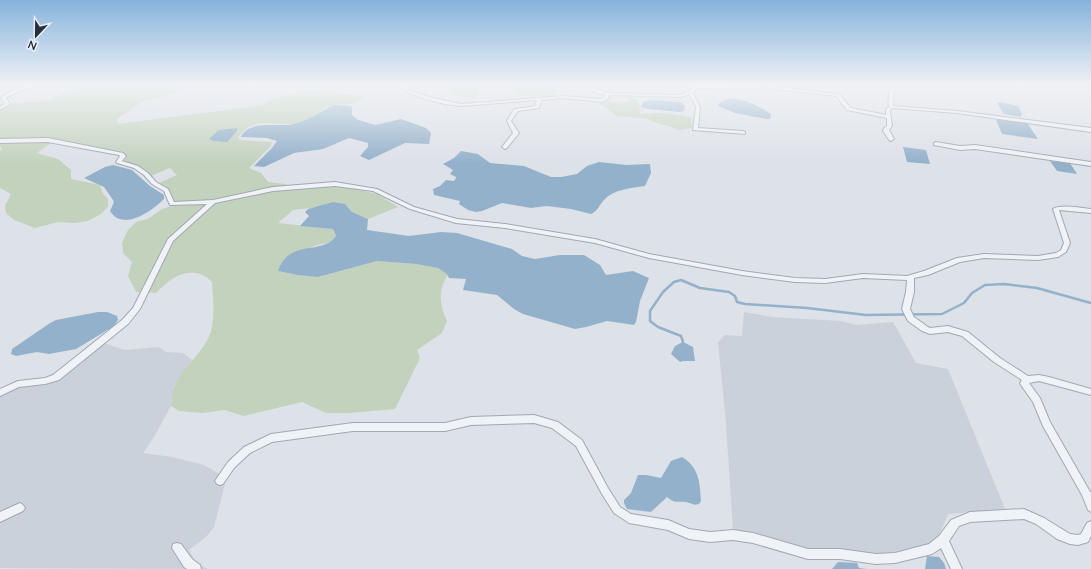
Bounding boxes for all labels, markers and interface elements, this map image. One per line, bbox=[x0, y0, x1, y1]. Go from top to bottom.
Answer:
north arrow bbox=[16, 16, 56, 56]
text: N bbox=[26, 38, 38, 53]

